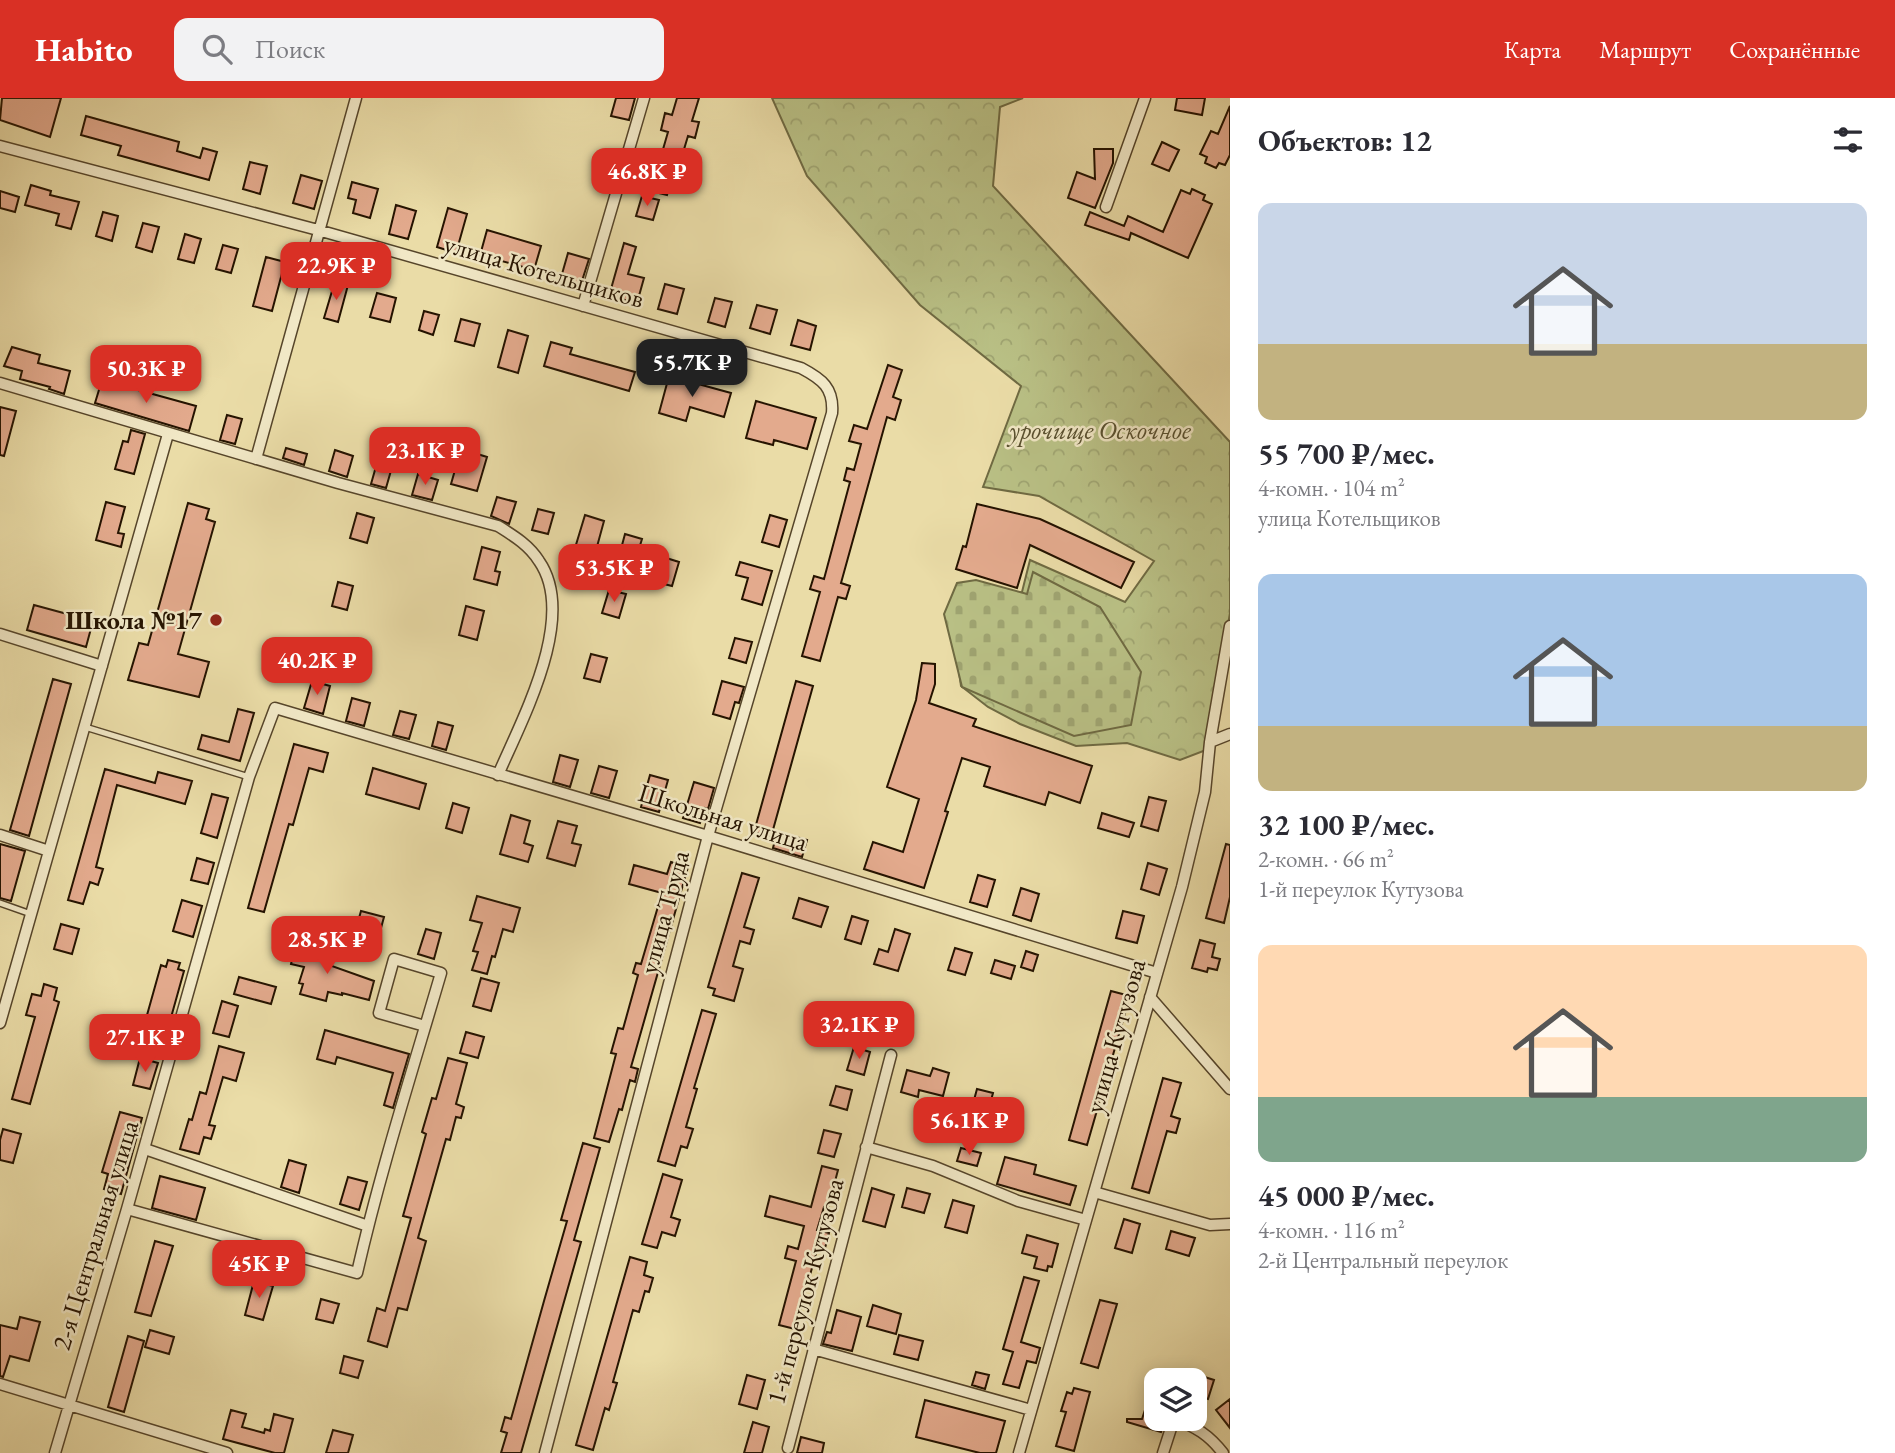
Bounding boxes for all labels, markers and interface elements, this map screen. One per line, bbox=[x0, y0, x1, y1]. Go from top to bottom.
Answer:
search box bbox=[174, 18, 664, 81]
text: Habito bbox=[35, 28, 132, 71]
icon: search bbox=[198, 30, 236, 68]
text: Поиск bbox=[254, 32, 325, 66]
text: Карта bbox=[1504, 34, 1561, 65]
text: Маршрут bbox=[1599, 34, 1691, 65]
text: Сохранённые bbox=[1729, 34, 1860, 65]
text: Объектов: 12 bbox=[1258, 121, 1432, 160]
icon: filters bbox=[1829, 121, 1867, 159]
pin: 46.8K ₽ bbox=[582, 148, 712, 208]
text: 46.8K ₽ bbox=[607, 156, 687, 186]
street label: улица Котельщиков bbox=[440, 226, 648, 316]
pin: 22.9K ₽ bbox=[271, 242, 401, 302]
icon: home bbox=[1500, 248, 1626, 374]
text: 22.9K ₽ bbox=[296, 250, 376, 280]
pin: 55.7K ₽ bbox=[627, 340, 757, 399]
pin: 50.3K ₽ bbox=[81, 345, 211, 405]
text: 55.7K ₽ bbox=[652, 347, 732, 377]
text: 50.3K ₽ bbox=[106, 353, 186, 383]
park label: урочище Оскочное bbox=[1006, 413, 1192, 447]
pin: 23.1K ₽ bbox=[360, 428, 490, 487]
text: 55 700 ₽/мес. bbox=[1258, 434, 1435, 473]
text: 23.1K ₽ bbox=[385, 435, 465, 465]
text: 4-комн. · 104 m² bbox=[1258, 473, 1405, 503]
text: улица Котельщиков bbox=[1258, 503, 1441, 533]
pin: 53.5K ₽ bbox=[549, 545, 679, 604]
text: 53.5K ₽ bbox=[574, 552, 654, 582]
place label: Школа №17 bbox=[66, 603, 202, 637]
marker: Школа №17 bbox=[208, 612, 224, 628]
icon: home bbox=[1500, 619, 1626, 745]
pin: 40.2K ₽ bbox=[252, 638, 382, 697]
text: 40.2K ₽ bbox=[277, 645, 357, 675]
street label: Школьная улица bbox=[634, 775, 812, 859]
text: 32 100 ₽/мес. bbox=[1258, 805, 1435, 844]
text: 2-комн. · 66 m² bbox=[1258, 844, 1394, 874]
street label: улица Труда bbox=[631, 846, 697, 978]
text: 1-й переулок Кутузова bbox=[1258, 874, 1464, 904]
pin: 28.5K ₽ bbox=[262, 916, 392, 976]
text: 28.5K ₽ bbox=[287, 924, 367, 954]
street label: улица Кутузова bbox=[1077, 954, 1153, 1117]
icon: home bbox=[1500, 990, 1626, 1116]
pin: 32.1K ₽ bbox=[794, 1002, 924, 1061]
text: 32.1K ₽ bbox=[819, 1009, 899, 1039]
pin: 27.1K ₽ bbox=[80, 1014, 210, 1074]
text: 27.1K ₽ bbox=[105, 1022, 185, 1052]
pin: 56.1K ₽ bbox=[904, 1098, 1034, 1157]
text: 56.1K ₽ bbox=[929, 1105, 1009, 1135]
street label: 2-я Центральная улица bbox=[44, 1115, 146, 1354]
street label: 1-й переулок Кутузова bbox=[758, 1174, 852, 1408]
text: 45 000 ₽/мес. bbox=[1258, 1176, 1435, 1215]
text: 4-комн. · 116 m² bbox=[1258, 1215, 1405, 1245]
pin: 45K ₽ bbox=[210, 1240, 308, 1300]
text: 2-й Центральный переулок bbox=[1258, 1245, 1508, 1275]
text: 45K ₽ bbox=[228, 1248, 290, 1278]
map controls bbox=[1144, 1368, 1207, 1431]
button: layers bbox=[1144, 1368, 1207, 1431]

